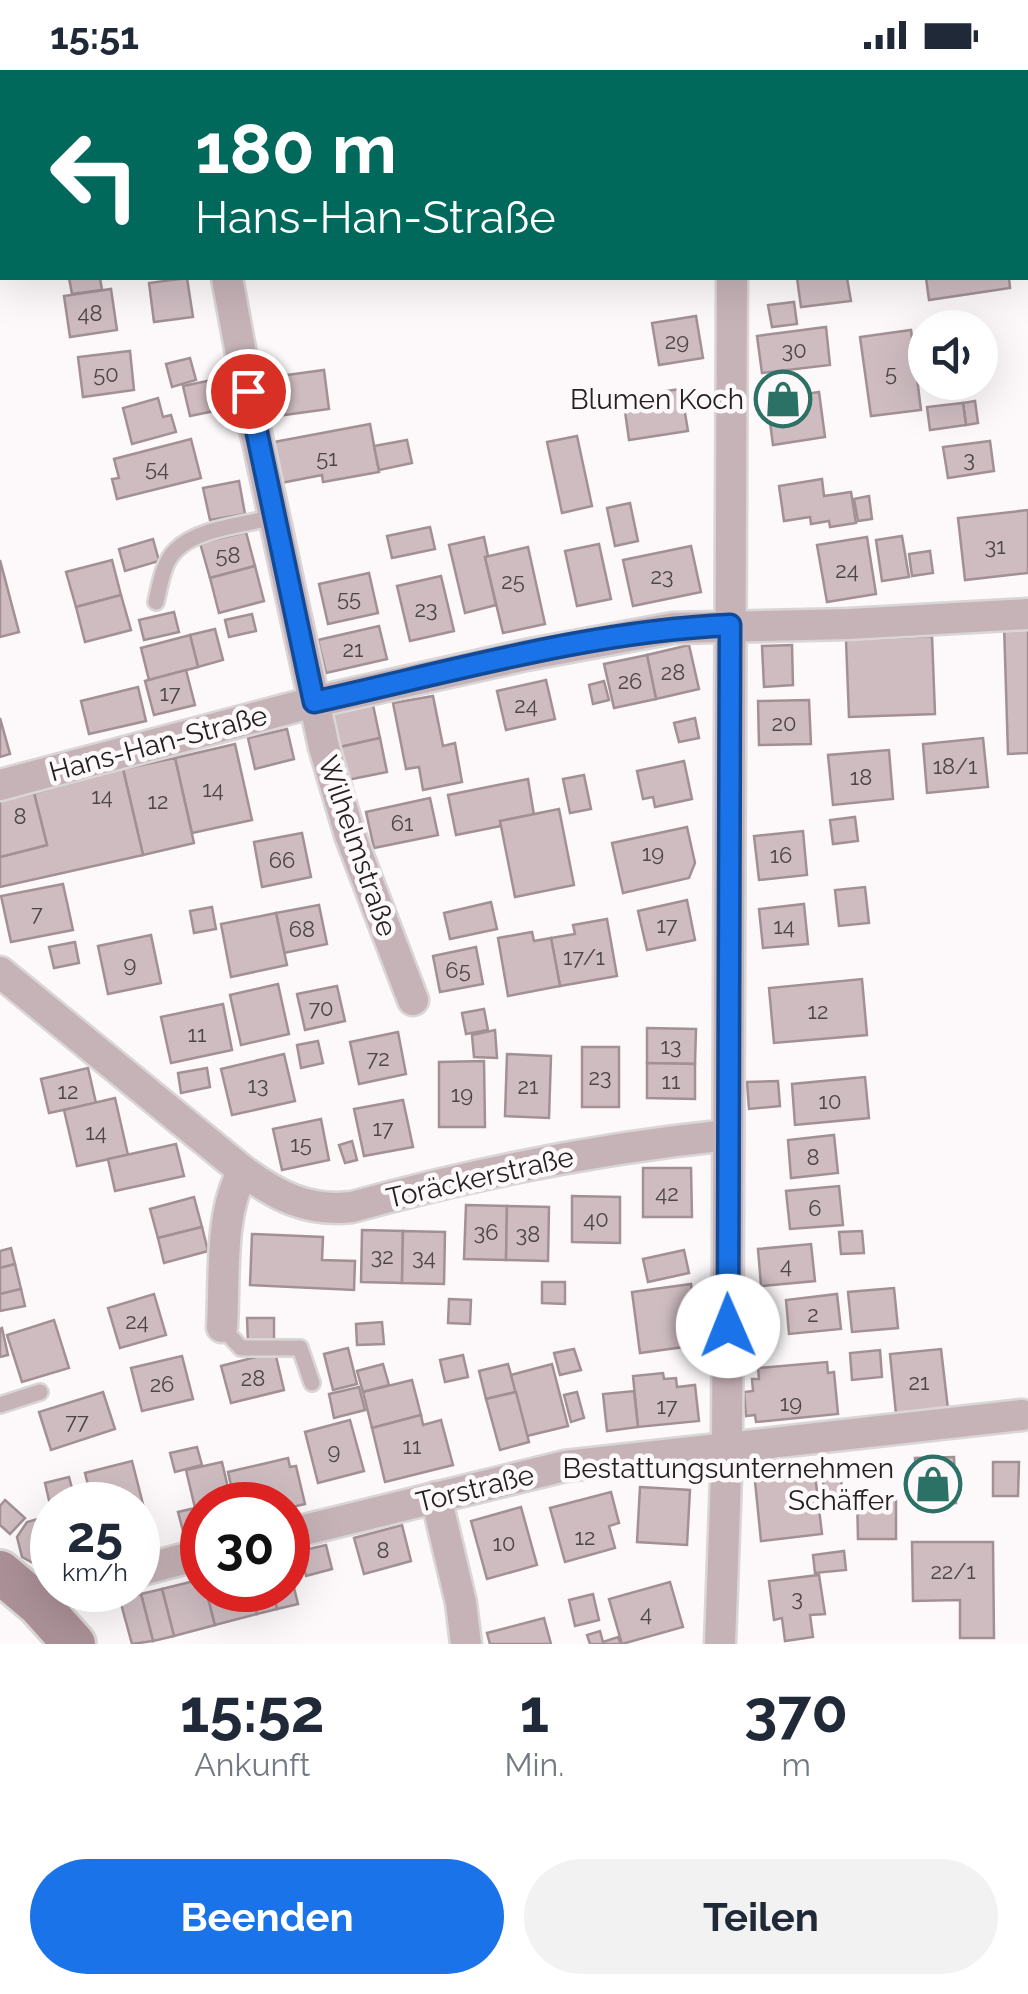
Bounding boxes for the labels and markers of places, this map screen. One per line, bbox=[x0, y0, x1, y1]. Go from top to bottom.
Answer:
pin bbox=[206, 349, 291, 434]
shop icon: Blumen Koch bbox=[753, 369, 813, 429]
place label: Blumen Koch bbox=[570, 383, 744, 416]
place label: Bestattungsunternehmen Schäffer bbox=[563, 1452, 894, 1517]
shop icon: Bestattungsunternehmen Schäffer bbox=[903, 1454, 963, 1514]

